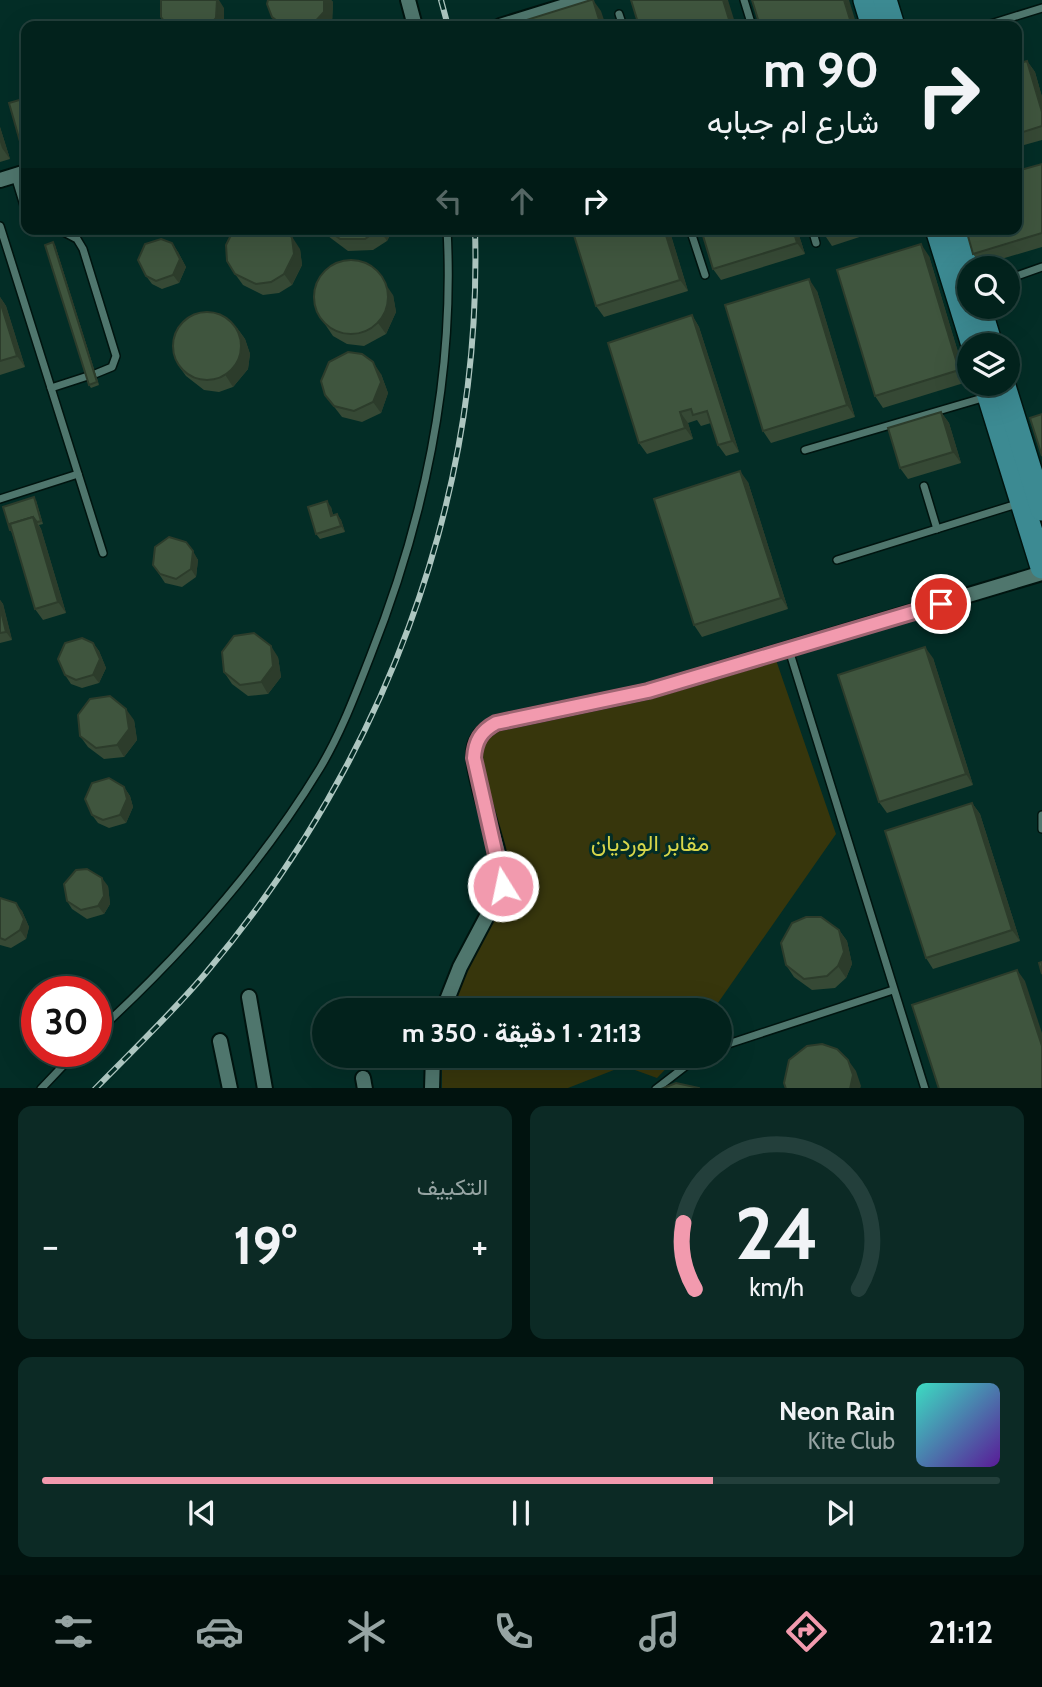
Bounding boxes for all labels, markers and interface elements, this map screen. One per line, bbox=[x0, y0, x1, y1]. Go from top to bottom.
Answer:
text: 90 m bbox=[763, 40, 879, 99]
icon: right bbox=[903, 49, 994, 140]
text: شارع ام جبابه bbox=[707, 102, 879, 141]
icon: left bbox=[430, 182, 468, 220]
icon: ahead bbox=[503, 182, 541, 220]
icon: right bbox=[576, 182, 614, 220]
map controls bbox=[957, 256, 1020, 396]
button: search bbox=[957, 256, 1020, 319]
button: layers bbox=[957, 333, 1020, 396]
pin bbox=[911, 574, 971, 634]
icon: arrive bbox=[922, 585, 960, 623]
park label: مقابر الورديان bbox=[591, 829, 709, 858]
position arrow bbox=[466, 849, 540, 923]
speed limit sign: 30 bbox=[21, 976, 112, 1067]
text: 21:13 · 1 دقيقة · 350 m bbox=[402, 1017, 642, 1049]
text: التكييف bbox=[417, 1173, 488, 1201]
text: 24 bbox=[735, 1189, 819, 1277]
text: 19° bbox=[233, 1214, 297, 1277]
text: − bbox=[42, 1222, 59, 1269]
text: + bbox=[471, 1222, 488, 1269]
text: km/h bbox=[750, 1271, 804, 1301]
text: Neon Rain bbox=[779, 1395, 895, 1427]
text: Kite Club bbox=[808, 1427, 895, 1455]
icon: previous bbox=[183, 1494, 221, 1532]
icon: pause bbox=[502, 1494, 540, 1532]
icon: next bbox=[821, 1494, 859, 1532]
icon: filters bbox=[49, 1607, 98, 1656]
icon: car bbox=[195, 1607, 244, 1656]
icon: climate bbox=[342, 1607, 391, 1656]
icon: phone bbox=[489, 1607, 538, 1656]
icon: music bbox=[635, 1607, 684, 1656]
icon: directions bbox=[782, 1607, 831, 1656]
text: 21:12 bbox=[929, 1612, 993, 1651]

